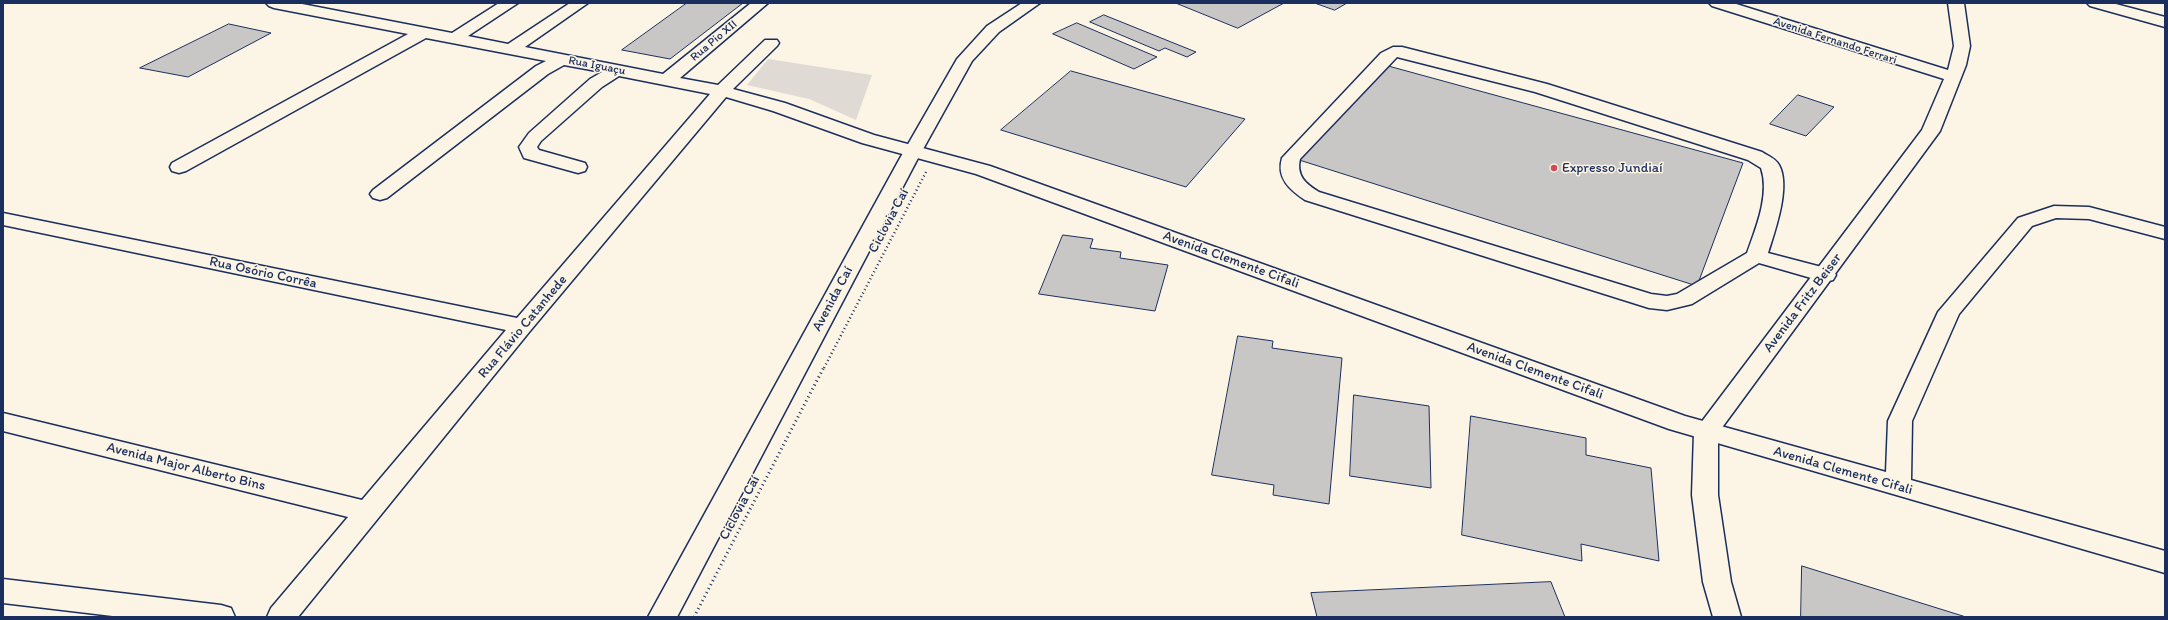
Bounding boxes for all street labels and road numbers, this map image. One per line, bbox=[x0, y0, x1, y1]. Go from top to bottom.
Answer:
street label: Avenida Fernando Ferrari bbox=[1771, 14, 1899, 68]
street label: Rua Pio XII bbox=[688, 17, 740, 65]
street label: Rua Iguaçu bbox=[567, 53, 627, 79]
street label: Ciclovia Caí bbox=[865, 186, 913, 256]
street label: Avenida Clemente Cifali bbox=[1160, 227, 1302, 293]
street label: Avenida Fritz Beiser bbox=[1760, 250, 1846, 356]
street label: Rua Osório Corrêa bbox=[208, 253, 318, 293]
street label: Avenida Caí bbox=[809, 264, 857, 334]
street label: Rua Flávio Catanhede bbox=[475, 272, 571, 382]
street label: Avenida Clemente Cifali bbox=[1464, 338, 1606, 404]
street label: Avenida Major Alberto Bins bbox=[105, 439, 267, 495]
street label: Avenida Clemente Cifali bbox=[1771, 443, 1915, 499]
street label: Ciclovia Caí bbox=[716, 473, 764, 543]

